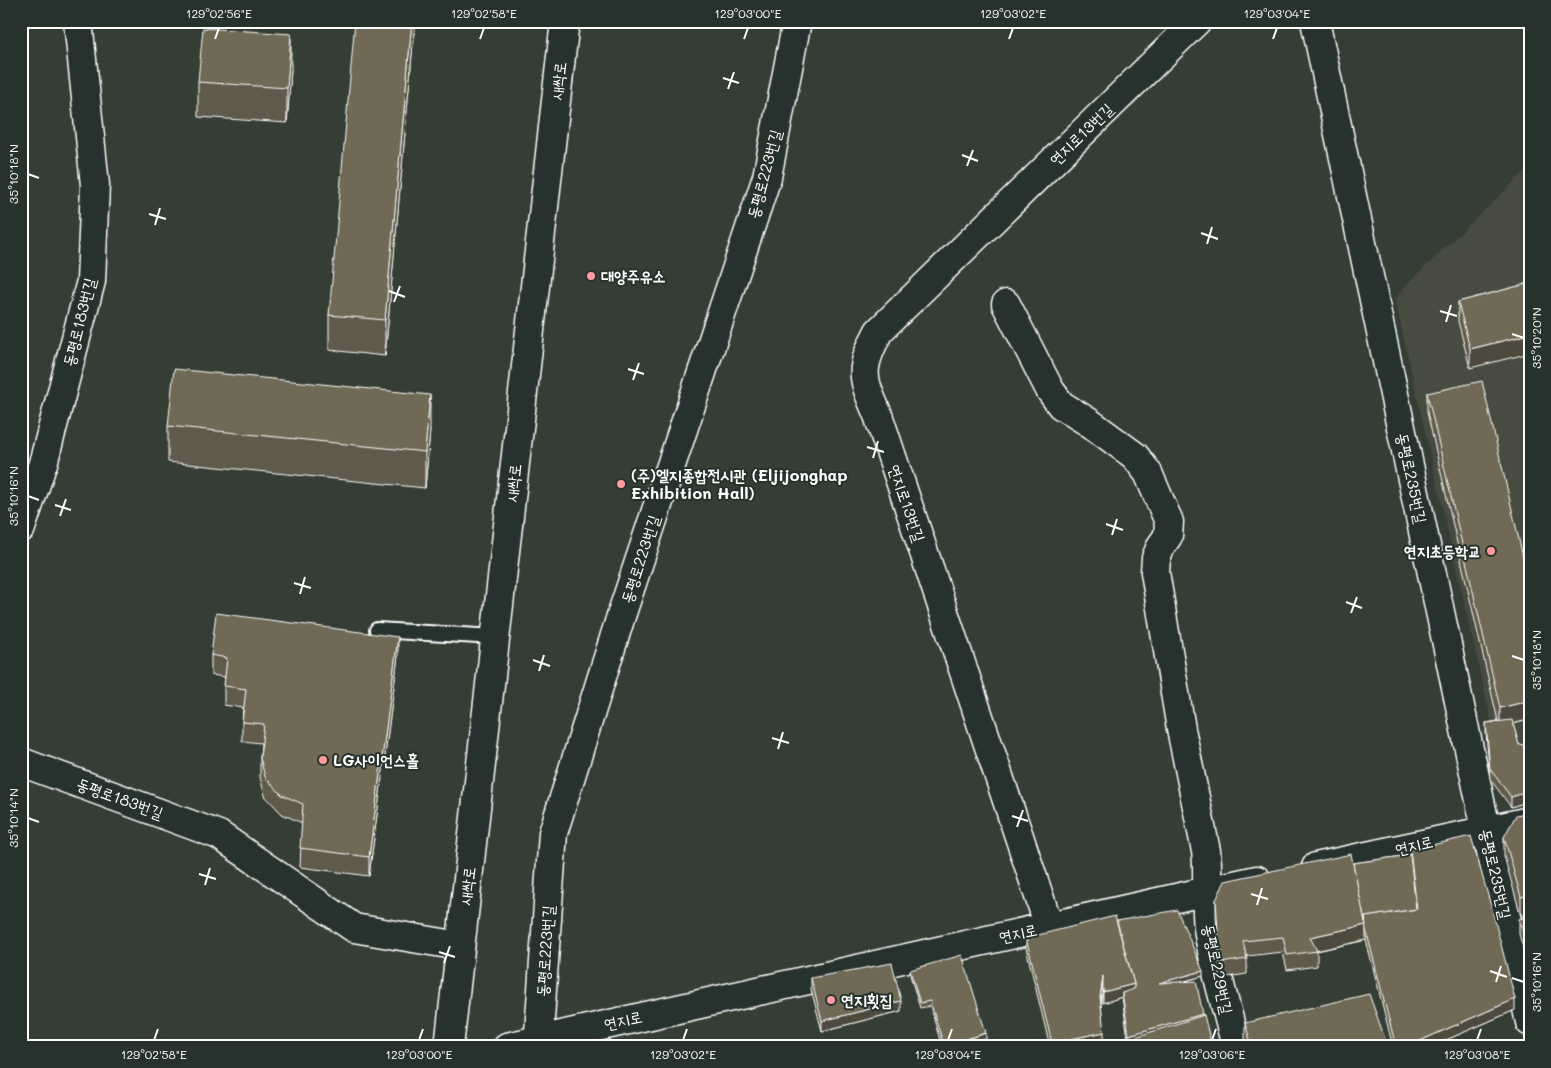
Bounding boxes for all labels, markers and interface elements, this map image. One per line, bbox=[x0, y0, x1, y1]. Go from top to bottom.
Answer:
text: 129°02'56"E bbox=[186, 5, 252, 21]
text: 129°02'58"E bbox=[451, 5, 517, 21]
text: 129°03'00"E bbox=[715, 5, 782, 21]
text: 129°03'02"E bbox=[980, 5, 1046, 21]
text: 129°03'04"E bbox=[1244, 5, 1310, 21]
street label: 새싹로 bbox=[545, 61, 570, 101]
street label: 연지로13번길 bbox=[1044, 98, 1117, 169]
street label: 동평로223번길 bbox=[742, 127, 786, 221]
text: 35°10'18"N bbox=[5, 144, 21, 204]
place label: 대양주유소 bbox=[601, 265, 666, 286]
marker: 대양주유소 bbox=[585, 270, 597, 282]
street label: 동평로183번길 bbox=[57, 275, 100, 368]
text: 35°10'20"N bbox=[1528, 307, 1544, 369]
street label: 동평로235번길 bbox=[1393, 431, 1432, 525]
street label: 연지로13번길 bbox=[884, 461, 931, 545]
street label: 새싹로 bbox=[500, 463, 525, 503]
place label: (주)엘지종합전시관 (Eljijonghap Exhibition Hall) bbox=[631, 464, 847, 503]
text: 35°10'16"N bbox=[5, 466, 21, 526]
marker: (주)엘지종합전시관 (Eljijonghap Exhibition Hall) bbox=[615, 478, 627, 490]
street label: 동평로223번길 bbox=[615, 512, 664, 606]
place label: 연지초등학교 bbox=[1404, 540, 1481, 561]
marker: 연지초등학교 bbox=[1485, 545, 1497, 557]
text: 35°10'18"N bbox=[1528, 630, 1544, 690]
place label: LG사이언스홀 bbox=[333, 749, 419, 770]
marker: LG사이언스홀 bbox=[317, 754, 329, 766]
street label: 동평로183번길 bbox=[74, 772, 166, 823]
text: 35°10'14"N bbox=[5, 788, 21, 848]
street label: 동평로235번길 bbox=[1476, 827, 1517, 921]
street label: 연지로 bbox=[1393, 830, 1435, 859]
street label: 새싹로 bbox=[454, 865, 479, 906]
street label: 동평로223번길 bbox=[531, 904, 558, 997]
street label: 연지로 bbox=[997, 918, 1039, 947]
street label: 동평로229번길 bbox=[1199, 922, 1238, 1016]
text: 35°10'16"N bbox=[1528, 952, 1544, 1012]
place label: 연지횟집 bbox=[841, 989, 893, 1010]
marker: 연지횟집 bbox=[825, 994, 837, 1006]
street label: 연지로 bbox=[602, 1005, 644, 1034]
text: 129°02'58"E bbox=[121, 1046, 187, 1062]
text: 129°03'00"E bbox=[386, 1046, 453, 1062]
text: 129°03'02"E bbox=[650, 1046, 716, 1062]
text: 129°03'04"E bbox=[915, 1046, 981, 1062]
text: 129°03'06"E bbox=[1179, 1046, 1245, 1062]
text: 129°03'08"E bbox=[1444, 1046, 1510, 1062]

